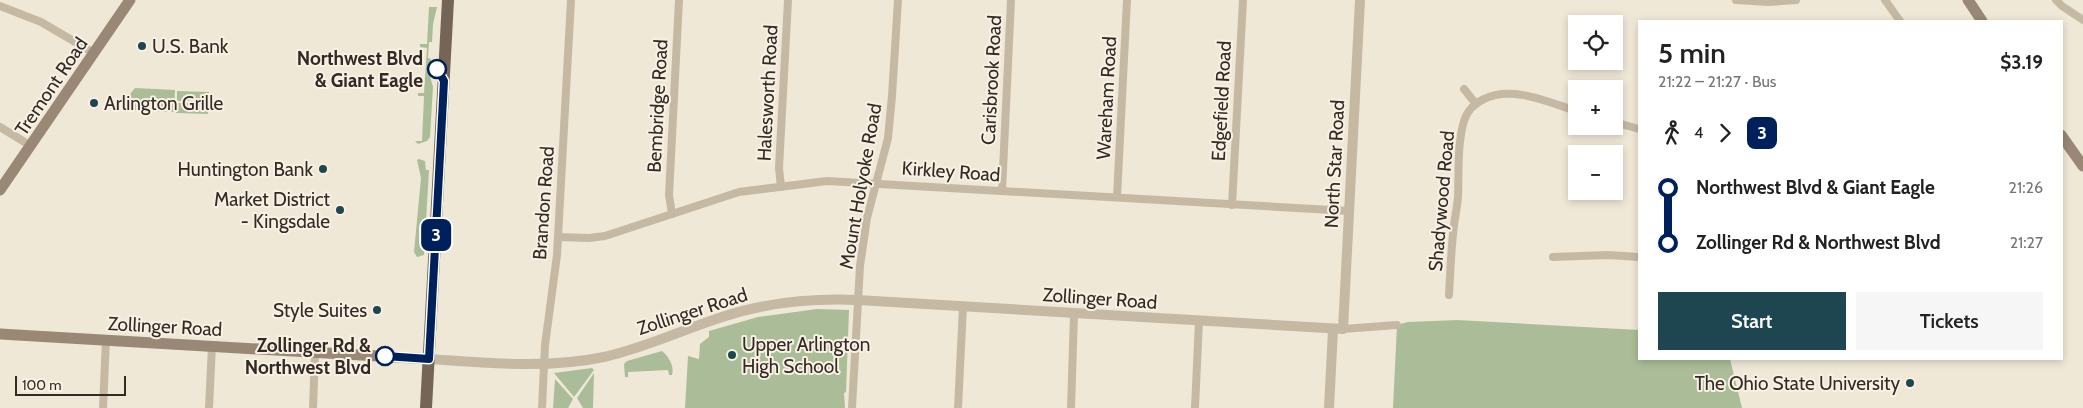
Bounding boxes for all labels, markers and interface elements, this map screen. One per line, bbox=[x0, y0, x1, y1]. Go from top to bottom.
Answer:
street label: Carisbrook Road bbox=[977, 15, 1006, 146]
map controls bbox=[1568, 15, 1623, 200]
button: locate bbox=[1568, 15, 1623, 70]
street label: Halesworth Road bbox=[752, 24, 783, 162]
street label: Tremont Road bbox=[10, 33, 93, 140]
place label: U.S. Bank bbox=[152, 35, 229, 58]
street label: Wareham Road bbox=[1092, 36, 1121, 160]
text: 5 min bbox=[1658, 36, 1726, 70]
street label: Bembridge Road bbox=[643, 39, 672, 173]
marker: U.S. Bank bbox=[136, 40, 148, 52]
street label: Edgefield Road bbox=[1207, 40, 1236, 162]
place label: Northwest Blvd & Giant Eagle bbox=[297, 47, 423, 92]
text: $3.19 bbox=[2000, 51, 2043, 74]
marker: Northwest Blvd & Giant Eagle bbox=[427, 59, 447, 79]
text: 21:22 – 21:27 · Bus bbox=[1658, 72, 1776, 91]
button: + bbox=[1568, 80, 1623, 135]
place label: Arlington Grille bbox=[104, 92, 224, 115]
marker: Arlington Grille bbox=[88, 97, 100, 109]
street label: North Star Road bbox=[1320, 99, 1349, 229]
street label: Mount Holyoke Road bbox=[835, 101, 886, 271]
icon: walk bbox=[1658, 119, 1686, 147]
icon: forward bbox=[1711, 119, 1739, 147]
text: 3 bbox=[1757, 122, 1767, 144]
text: 4 bbox=[1694, 123, 1703, 142]
street label: Shadywood Road bbox=[1424, 130, 1459, 272]
street label: Brandon Road bbox=[528, 145, 559, 261]
button: − bbox=[1568, 145, 1623, 200]
street label: Kirkley Road bbox=[901, 157, 1001, 186]
place label: Huntington Bank bbox=[178, 158, 313, 181]
marker: Huntington Bank bbox=[317, 163, 329, 175]
text: Northwest Blvd & Giant Eagle bbox=[1696, 176, 1935, 199]
text: 21:26 bbox=[2009, 178, 2043, 197]
place label: Market District - Kingsdale bbox=[214, 188, 331, 233]
marker: Market District - Kingsdale bbox=[334, 204, 346, 216]
line badge: 3 bbox=[420, 219, 452, 251]
text: 3 bbox=[431, 224, 441, 246]
text: Zollinger Rd & Northwest Blvd bbox=[1696, 231, 1941, 254]
text: 21:27 bbox=[2010, 233, 2043, 252]
street label: Zollinger Road bbox=[634, 283, 750, 340]
street label: Zollinger Road bbox=[1042, 283, 1158, 314]
button: Start bbox=[1658, 292, 1846, 350]
button: Tickets bbox=[1856, 292, 2043, 350]
place label: Style Suites bbox=[273, 299, 367, 322]
marker: Style Suites bbox=[371, 304, 383, 316]
street label: Zollinger Road bbox=[107, 312, 223, 341]
place label: Upper Arlington High School bbox=[742, 333, 870, 378]
place label: Zollinger Rd & Northwest Blvd bbox=[245, 334, 371, 379]
marker: Zollinger Rd & Northwest Blvd bbox=[375, 346, 395, 366]
marker: Upper Arlington High School bbox=[726, 349, 738, 361]
place label: The Ohio State University bbox=[1695, 372, 1900, 395]
scale bar bbox=[15, 373, 126, 396]
text: 100 m bbox=[22, 376, 62, 394]
marker: The Ohio State University bbox=[1904, 377, 1916, 389]

